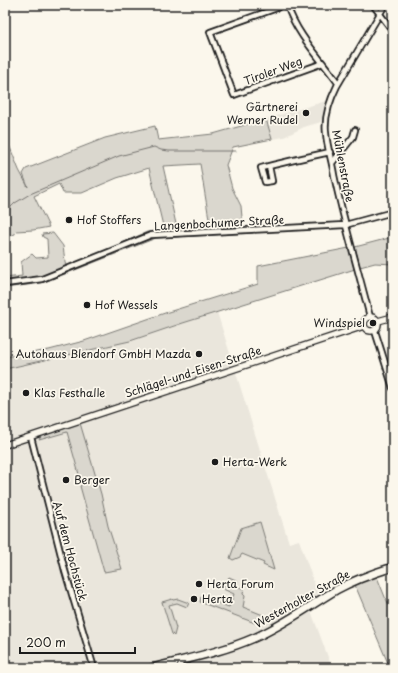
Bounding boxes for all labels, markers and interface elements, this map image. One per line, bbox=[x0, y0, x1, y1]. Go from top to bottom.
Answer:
street label: Tiroler Weg bbox=[241, 52, 304, 89]
place label: Gärtnerei Werner Rudel bbox=[227, 98, 298, 128]
marker: Gärtnerei Werner Rudel bbox=[301, 108, 311, 118]
street label: Mühlenstraße bbox=[328, 128, 359, 204]
place label: Hof Stoffers bbox=[77, 211, 141, 228]
street label: Langenbochumer Straße bbox=[154, 211, 285, 234]
marker: Hof Stoffers bbox=[64, 215, 74, 225]
place label: Hof Wessels bbox=[95, 296, 158, 313]
marker: Hof Wessels bbox=[82, 300, 92, 310]
place label: Windspiel bbox=[313, 314, 365, 331]
marker: Windspiel bbox=[368, 318, 378, 328]
street label: Schlägel-und-Eisen-Straße bbox=[122, 341, 263, 402]
place label: Autohaus Blendorf GmbH Mazda bbox=[16, 345, 191, 362]
marker: Autohaus Blendorf GmbH Mazda bbox=[194, 349, 204, 359]
place label: Klas Festhalle bbox=[34, 384, 105, 401]
marker: Klas Festhalle bbox=[21, 388, 31, 398]
place label: Herta-Werk bbox=[223, 453, 287, 470]
marker: Herta-Werk bbox=[210, 457, 220, 467]
place label: Berger bbox=[74, 471, 111, 488]
marker: Berger bbox=[61, 475, 71, 485]
street label: Auf dem Hochstück bbox=[49, 499, 92, 603]
street label: Westerholter Straße bbox=[251, 565, 353, 632]
place label: Herta Forum bbox=[207, 575, 274, 592]
marker: Herta Forum bbox=[194, 579, 204, 589]
place label: Herta bbox=[202, 590, 233, 607]
marker: Herta bbox=[189, 594, 199, 604]
scale bar bbox=[20, 629, 135, 655]
text: 200 m bbox=[26, 633, 66, 651]

